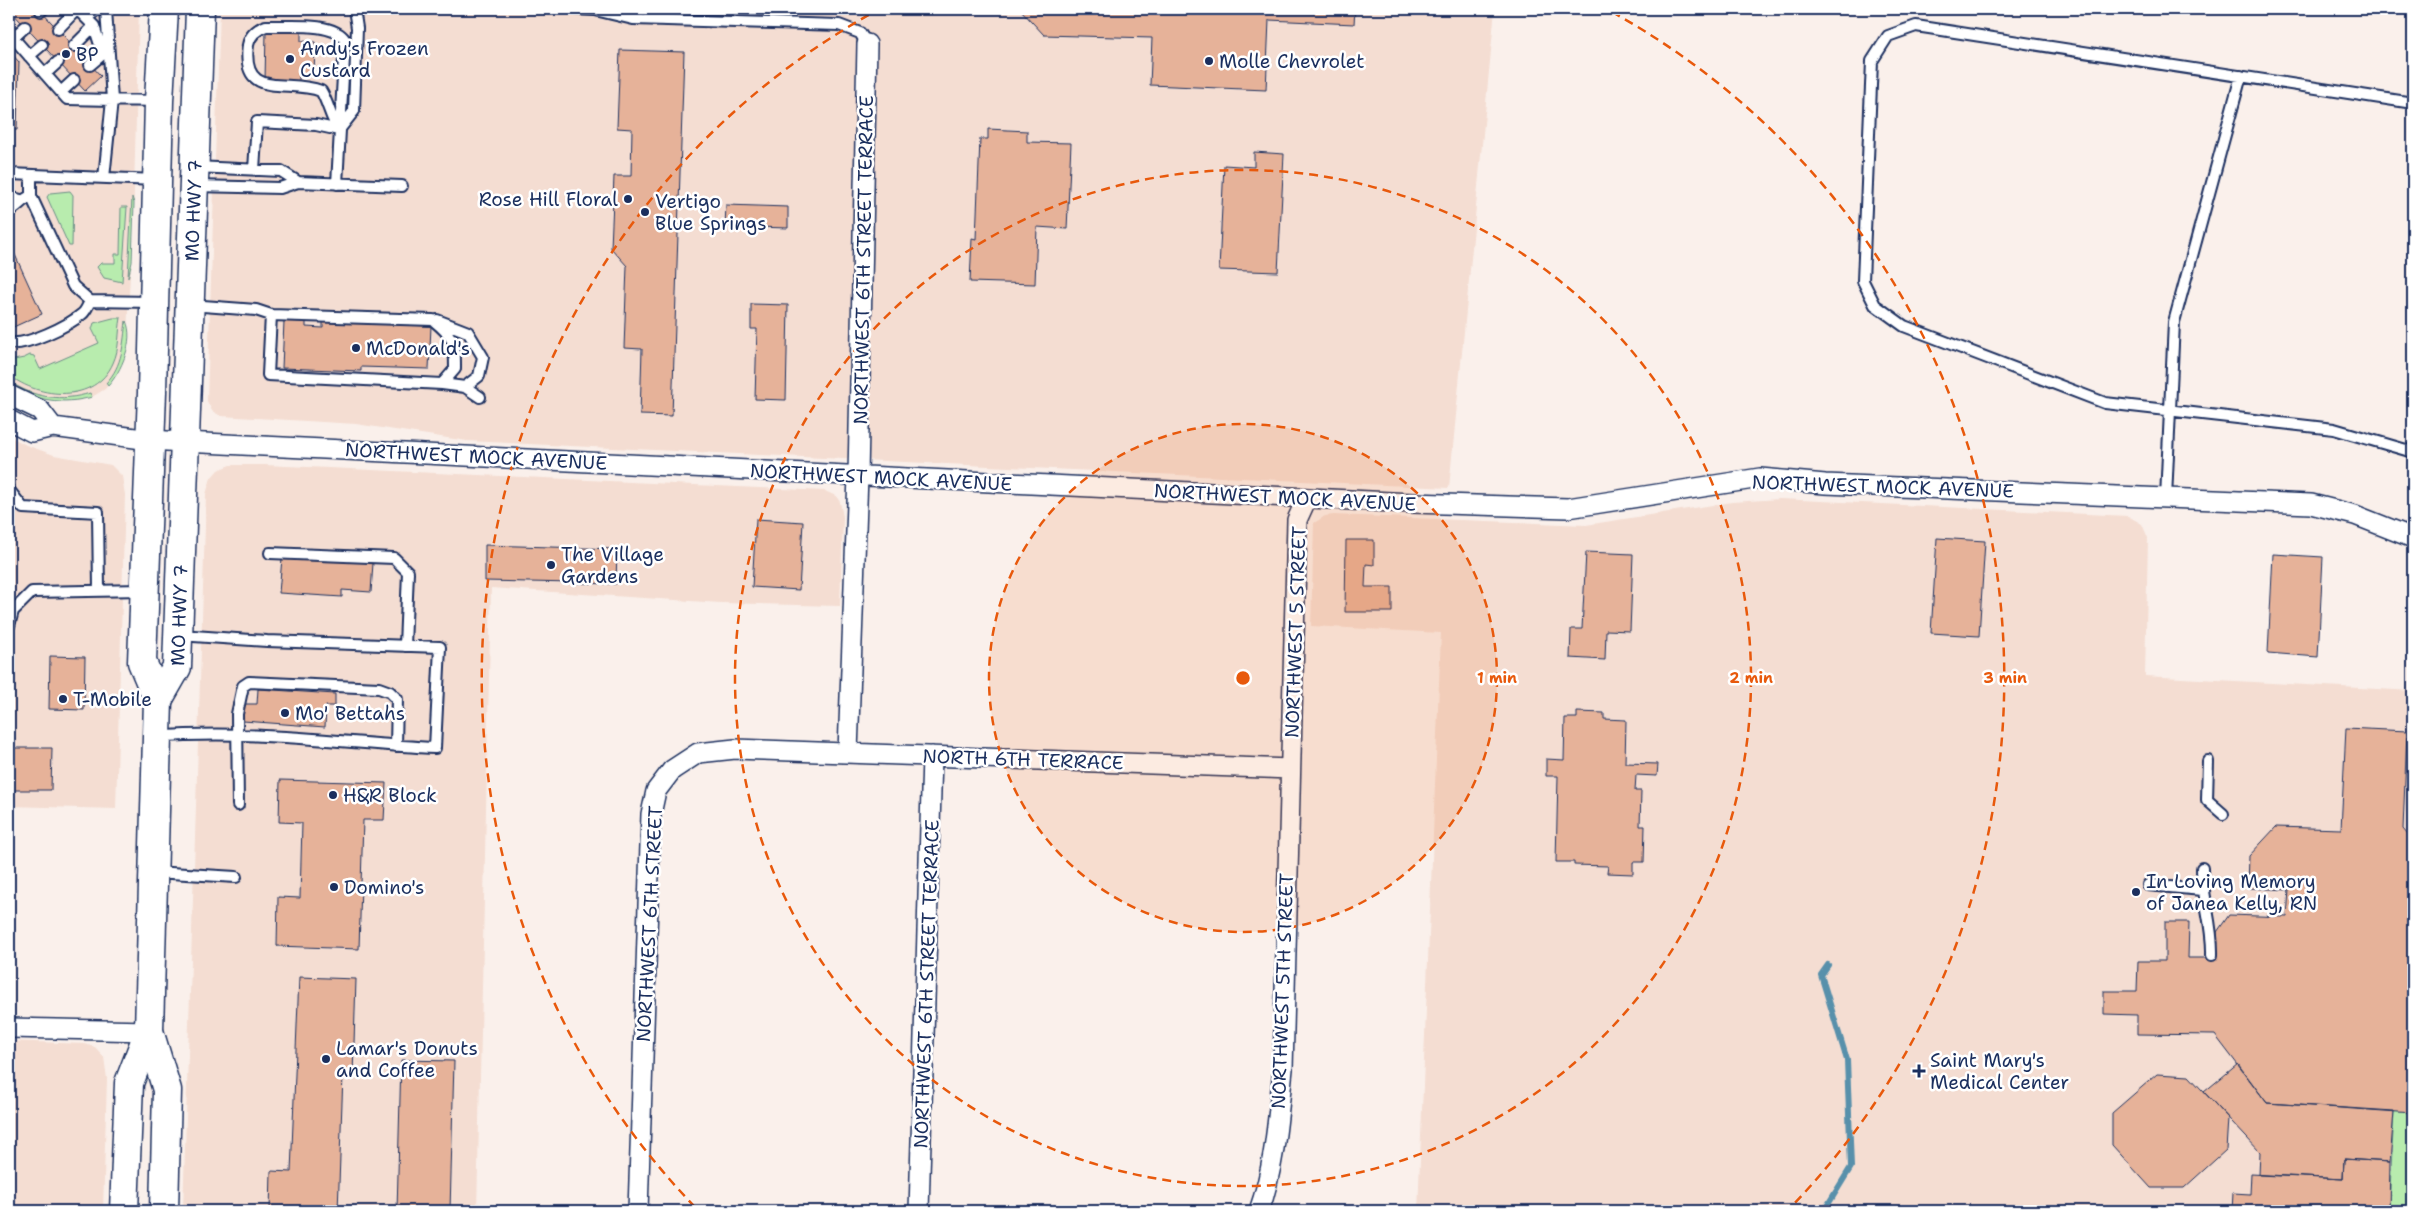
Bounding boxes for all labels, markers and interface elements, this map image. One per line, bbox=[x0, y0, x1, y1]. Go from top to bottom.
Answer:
place label: Andy's Frozen Custard bbox=[300, 36, 429, 83]
place label: BP bbox=[76, 42, 99, 67]
marker: BP bbox=[60, 48, 72, 60]
place label: Molle Chevrolet bbox=[1219, 49, 1365, 74]
marker: Andy's Frozen Custard bbox=[284, 53, 296, 65]
marker: Molle Chevrolet bbox=[1203, 55, 1215, 67]
street label: NORTHWEST 6TH STREET TERRACE bbox=[848, 95, 879, 425]
street label: MO HWY 7 bbox=[179, 159, 208, 262]
place label: Rose Hill Floral bbox=[479, 187, 618, 212]
place label: Vertigo Blue Springs bbox=[655, 189, 767, 236]
marker: Rose Hill Floral bbox=[622, 193, 634, 205]
marker: Vertigo Blue Springs bbox=[639, 206, 651, 218]
place label: McDonald's bbox=[366, 336, 470, 361]
marker: McDonald's bbox=[350, 342, 362, 354]
street label: NORTHWEST MOCK AVENUE bbox=[344, 437, 608, 476]
street label: NORTHWEST MOCK AVENUE bbox=[749, 458, 1013, 497]
street label: NORTHWEST MOCK AVENUE bbox=[1751, 469, 2015, 504]
street label: NORTHWEST MOCK AVENUE bbox=[1153, 478, 1417, 517]
street label: NORTHWEST 5 STREET bbox=[1279, 525, 1312, 738]
place label: The Village Gardens bbox=[561, 542, 664, 589]
marker: The Village Gardens bbox=[545, 559, 557, 571]
street label: MO HWY 7 bbox=[165, 564, 194, 667]
text: 1 min bbox=[1477, 668, 1517, 688]
text: 2 min bbox=[1729, 668, 1773, 688]
text: 3 min bbox=[1983, 668, 2027, 688]
centre of rings bbox=[1234, 669, 1252, 687]
place label: T-Mobile bbox=[73, 687, 152, 712]
marker: T-Mobile bbox=[57, 693, 69, 705]
place label: Mo' Bettahs bbox=[295, 701, 405, 726]
marker: Mo' Bettahs bbox=[279, 707, 291, 719]
street label: NORTH 6TH TERRACE bbox=[922, 743, 1124, 776]
place label: H&R Block bbox=[343, 783, 437, 808]
marker: H&R Block bbox=[327, 789, 339, 801]
street label: NORTHWEST 6TH STREET bbox=[631, 805, 668, 1043]
street label: NORTHWEST 6TH STREET TERRACE bbox=[908, 819, 945, 1149]
place label: In Loving Memory of Janea Kelly, RN bbox=[2146, 869, 2317, 916]
street label: NORTHWEST 5TH STREET bbox=[1266, 872, 1299, 1109]
place label: Domino's bbox=[344, 875, 424, 900]
marker: Domino's bbox=[328, 881, 340, 893]
marker: In Loving Memory of Janea Kelly, RN bbox=[2130, 886, 2142, 898]
place label: Lamar's Donuts and Coffee bbox=[336, 1036, 478, 1083]
place label: Saint Mary's Medical Center bbox=[1930, 1048, 2069, 1095]
marker: Lamar's Donuts and Coffee bbox=[320, 1053, 332, 1065]
marker: Saint Mary's Medical Center bbox=[1912, 1064, 1926, 1078]

